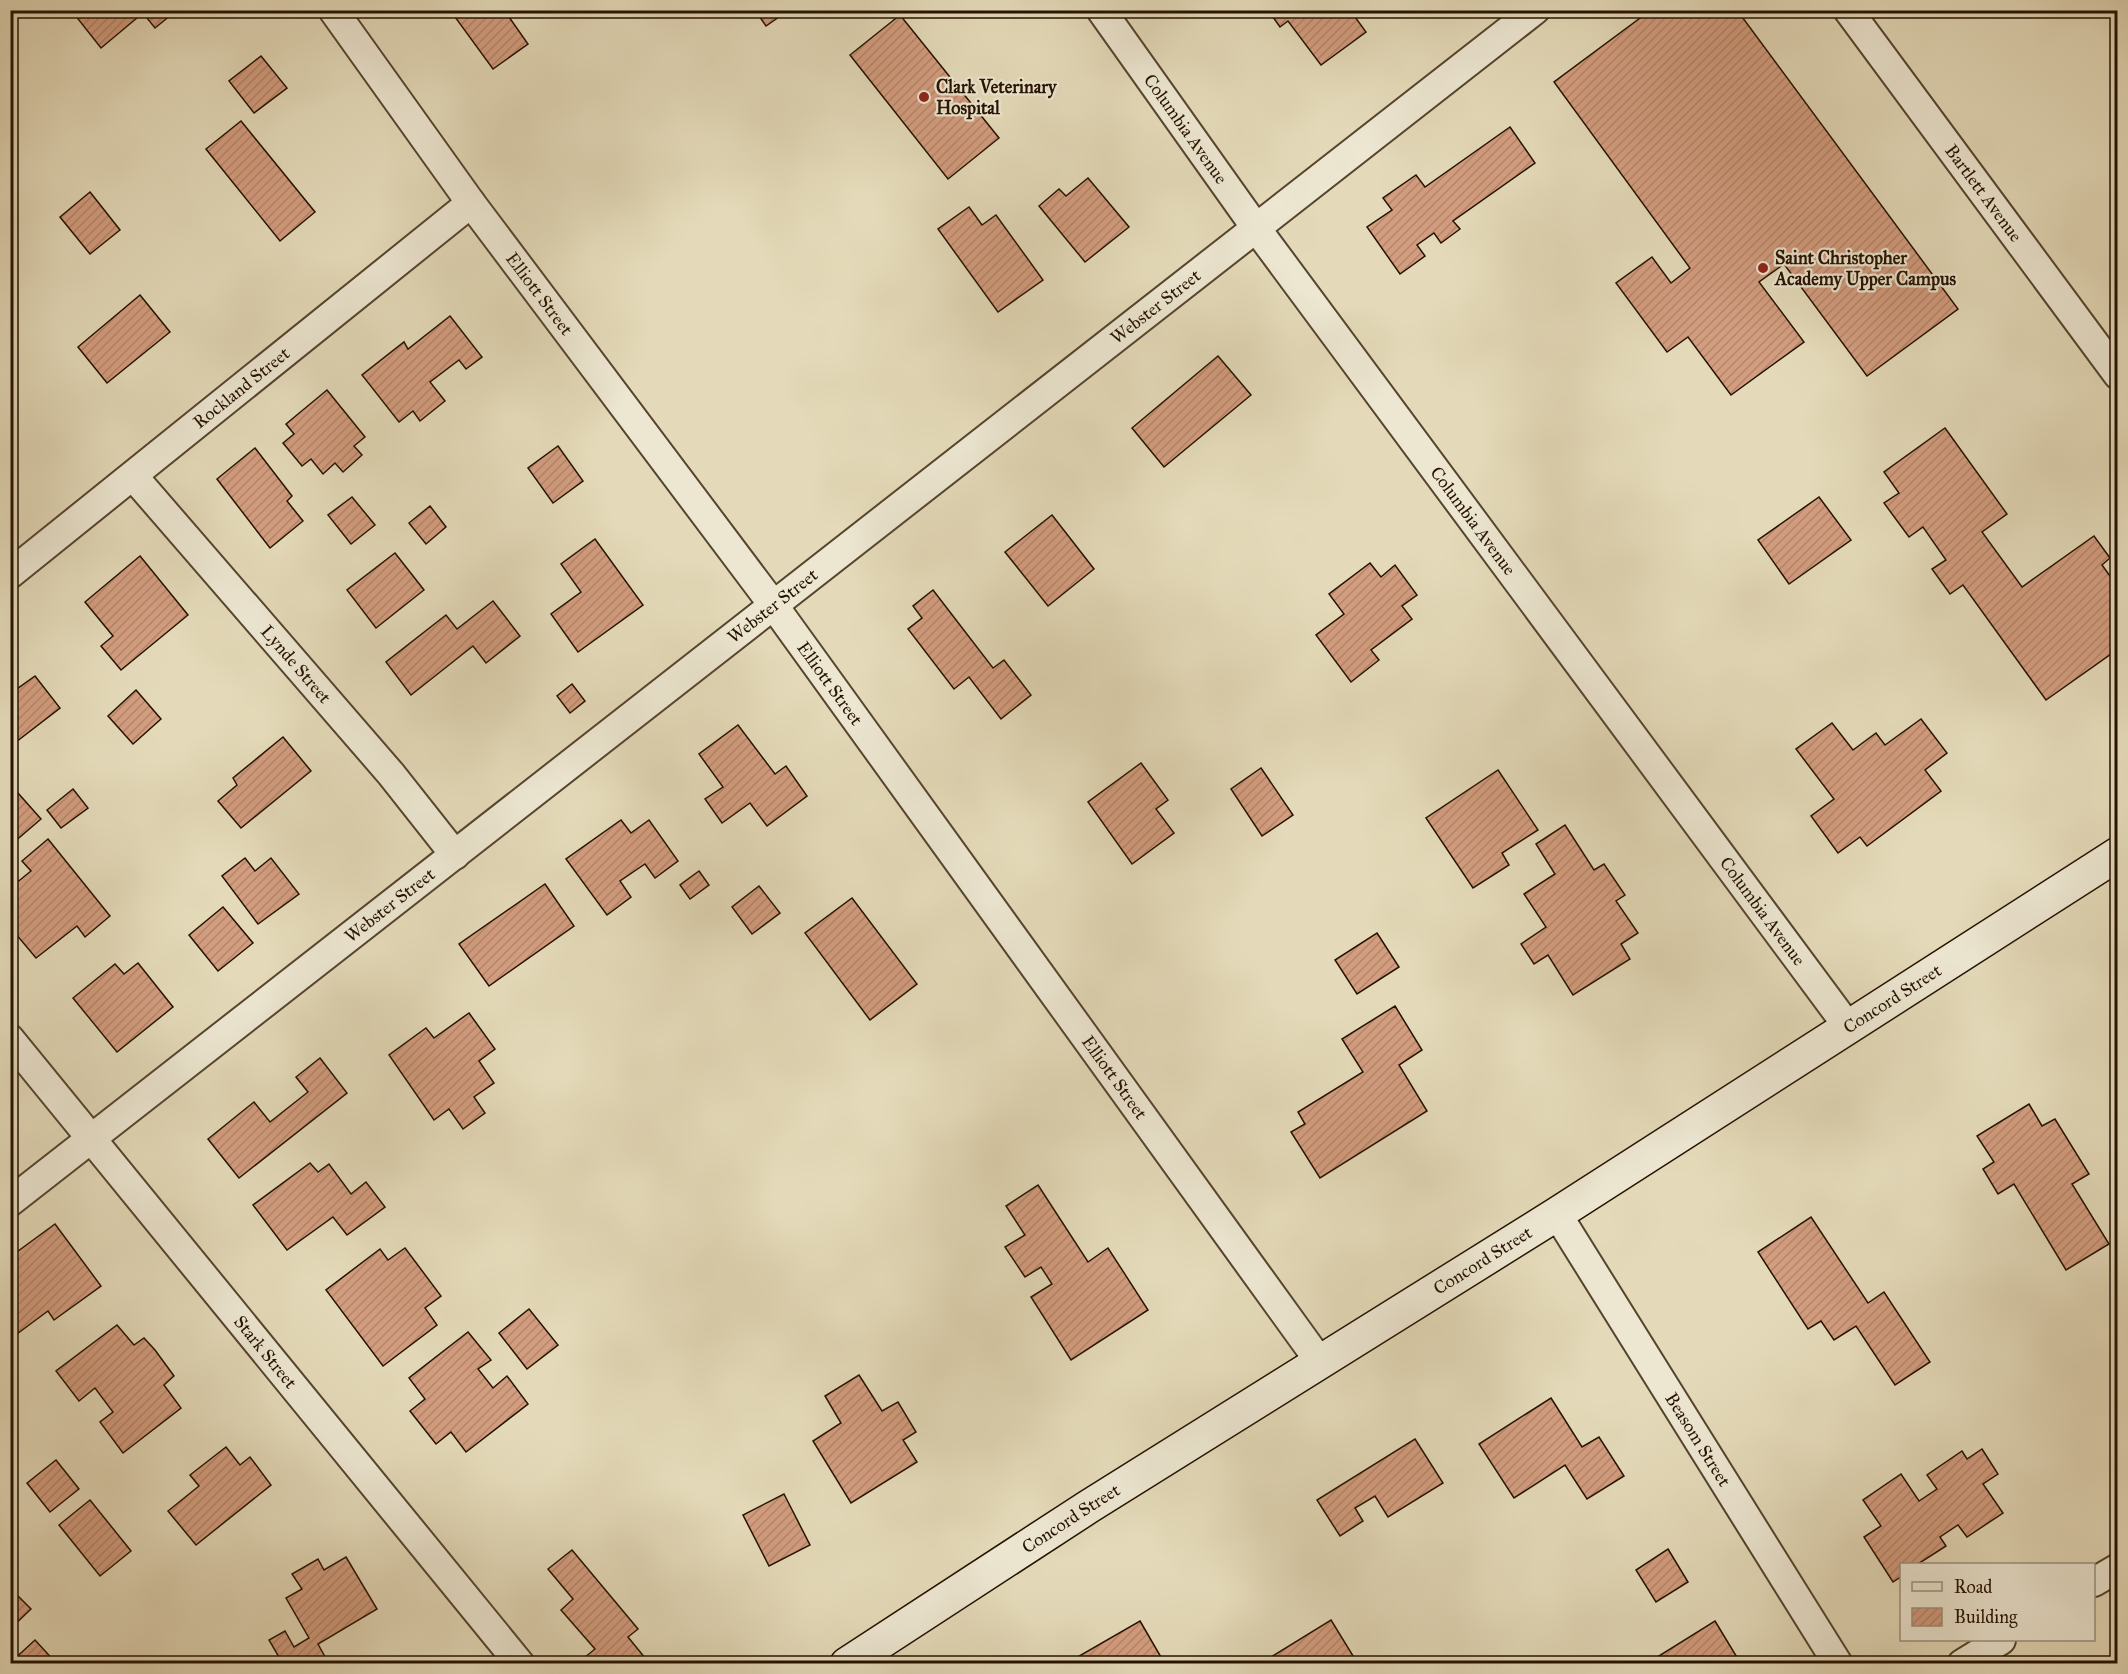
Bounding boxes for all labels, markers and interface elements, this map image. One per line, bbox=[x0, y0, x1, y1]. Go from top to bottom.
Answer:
street label: Columbia Avenue bbox=[1139, 70, 1232, 188]
place label: Clark Veterinary Hospital bbox=[936, 76, 1058, 120]
marker: Clark Veterinary Hospital bbox=[917, 90, 931, 104]
street label: Bartlett Avenue bbox=[1940, 140, 2027, 246]
place label: Saint Christopher Academy Upper Campus bbox=[1774, 247, 1956, 291]
street label: Elliott Street bbox=[501, 248, 578, 340]
marker: Saint Christopher Academy Upper Campus bbox=[1756, 261, 1770, 275]
street label: Webster Street bbox=[1106, 264, 1206, 349]
street label: Rockland Street bbox=[189, 342, 295, 433]
street label: Columbia Avenue bbox=[1426, 462, 1521, 580]
street label: Webster Street bbox=[723, 563, 823, 648]
street label: Lynde Street bbox=[256, 621, 336, 708]
street label: Elliott Street bbox=[792, 637, 868, 730]
street label: Columbia Avenue bbox=[1715, 852, 1810, 970]
street label: Webster Street bbox=[340, 863, 440, 947]
street label: Concord Street bbox=[1839, 959, 1946, 1038]
street label: Elliott Street bbox=[1077, 1031, 1152, 1124]
street label: Concord Street bbox=[1429, 1221, 1537, 1300]
street label: Stark Street bbox=[229, 1311, 302, 1394]
street label: Beasom Street bbox=[1660, 1389, 1736, 1491]
street label: Concord Street bbox=[1018, 1479, 1125, 1558]
legend bbox=[1900, 1563, 2095, 1641]
text: Road bbox=[1954, 1576, 1992, 1598]
text: Building bbox=[1954, 1606, 2018, 1629]

